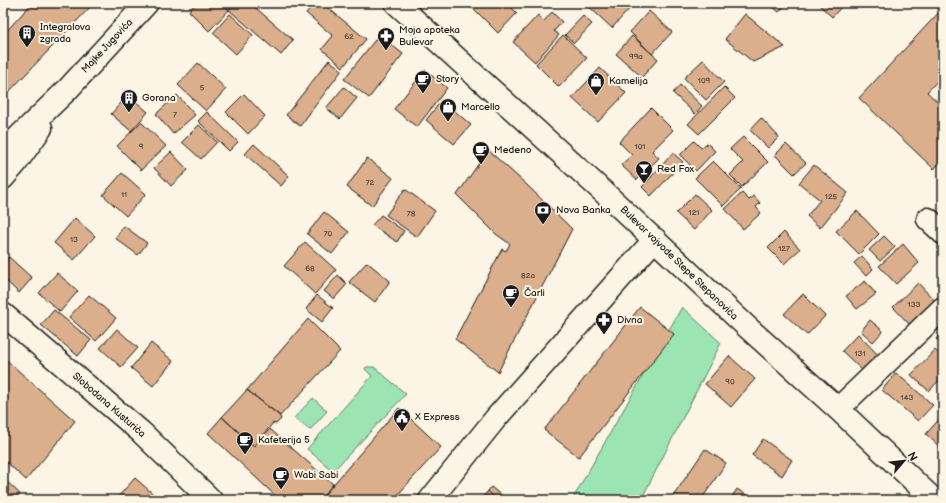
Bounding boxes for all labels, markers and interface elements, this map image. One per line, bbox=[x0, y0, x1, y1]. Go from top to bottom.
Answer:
street label: Majke Jugovića bbox=[79, 16, 135, 76]
place label: Integralova zgrada bbox=[40, 21, 91, 45]
building icon: Integralova zgrada bbox=[17, 23, 37, 48]
place label: Moja apoteka Bulevar bbox=[399, 24, 460, 48]
pharmacy icon: Moja apoteka Bulevar bbox=[376, 26, 396, 51]
house number: 62 bbox=[344, 32, 354, 41]
house number: 99a bbox=[629, 52, 643, 61]
cafe icon: Story bbox=[413, 69, 433, 94]
shop icon: Kamelija bbox=[586, 71, 606, 96]
place label: Story bbox=[436, 73, 460, 85]
place label: Kamelija bbox=[609, 75, 648, 87]
house number: 109 bbox=[698, 76, 711, 85]
house number: 5 bbox=[200, 83, 205, 92]
building icon: Gorana bbox=[119, 88, 139, 113]
place label: Gorana bbox=[142, 92, 176, 104]
shop icon: Marcello bbox=[438, 97, 458, 122]
place label: Marcello bbox=[461, 101, 500, 113]
house number: 7 bbox=[173, 110, 177, 119]
cafe icon: Medeno bbox=[471, 140, 491, 165]
house number: 9 bbox=[139, 142, 144, 151]
house number: 101 bbox=[635, 142, 645, 151]
place label: Medeno bbox=[494, 144, 532, 156]
bar icon: Red Fox bbox=[634, 159, 654, 184]
place label: Red Fox bbox=[657, 163, 694, 175]
house number: 72 bbox=[366, 178, 375, 187]
house number: 11 bbox=[121, 190, 127, 199]
house number: 125 bbox=[825, 192, 838, 201]
bank icon: Nova Banka bbox=[533, 200, 553, 225]
place label: Nova Banka bbox=[556, 204, 611, 216]
street label: Bulevar vojvode Stepe Stepanovića bbox=[618, 204, 741, 323]
house number: 121 bbox=[689, 208, 699, 217]
house number: 78 bbox=[407, 209, 416, 218]
house number: 70 bbox=[324, 229, 333, 238]
house number: 13 bbox=[70, 235, 78, 244]
house number: 127 bbox=[778, 244, 790, 253]
house number: 68 bbox=[305, 264, 315, 273]
house number: 82a bbox=[521, 271, 535, 280]
cafe icon: Čarli bbox=[501, 283, 521, 308]
place label: Čarli bbox=[524, 287, 545, 299]
house number: 133 bbox=[908, 300, 921, 309]
pharmacy icon: Divna bbox=[594, 310, 614, 335]
place label: Divna bbox=[617, 314, 643, 326]
house number: 131 bbox=[854, 349, 866, 358]
street label: Slobodana Kusturića bbox=[70, 370, 148, 440]
house number: 90 bbox=[725, 377, 735, 386]
house number: 143 bbox=[901, 393, 914, 402]
public building icon: X Express bbox=[392, 407, 412, 432]
place label: X Express bbox=[414, 411, 460, 423]
cafe icon: Kafeterija 5 bbox=[235, 430, 255, 455]
place label: Kafeterija 5 bbox=[258, 434, 310, 446]
north arrow bbox=[884, 441, 924, 481]
text: N bbox=[905, 450, 920, 463]
cafe icon: Wabi Sabi bbox=[271, 465, 291, 490]
place label: Wabi Sabi bbox=[294, 469, 338, 481]

